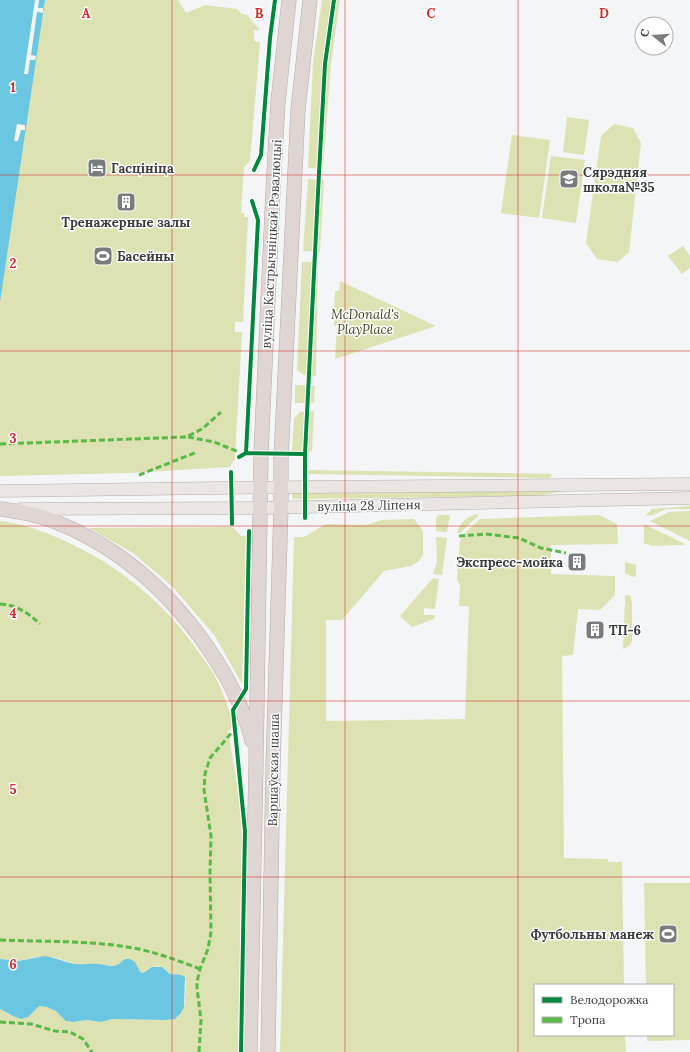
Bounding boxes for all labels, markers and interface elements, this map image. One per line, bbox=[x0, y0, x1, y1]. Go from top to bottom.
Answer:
text: A bbox=[82, 5, 91, 22]
text: B bbox=[255, 5, 264, 22]
text: C bbox=[427, 5, 436, 22]
text: D bbox=[599, 5, 609, 22]
north arrow bbox=[634, 16, 674, 56]
text: С bbox=[637, 27, 652, 39]
text: 1 bbox=[10, 79, 16, 96]
street label: вуліца Кастрычніцкай Рэвалюцыі bbox=[258, 139, 285, 349]
hotel icon: Гасцініца bbox=[86, 157, 108, 179]
place label: Гасцініца bbox=[111, 160, 174, 177]
place label: Сярэдняя школа№35 bbox=[583, 164, 655, 196]
school or university icon: Сярэдняя школа№35 bbox=[558, 168, 580, 190]
building icon: Тренажерные залы bbox=[115, 191, 137, 213]
place label: Тренажерные залы bbox=[62, 214, 190, 231]
sports icon: Басейны bbox=[92, 245, 114, 267]
place label: Басейны bbox=[117, 248, 175, 265]
text: 2 bbox=[10, 255, 17, 272]
park label: McDonald's PlayPlace bbox=[331, 306, 399, 338]
text: 3 bbox=[9, 430, 17, 447]
street label: вуліца 28 Ліпеня bbox=[317, 496, 421, 515]
building icon: Экспресс-мойка bbox=[566, 551, 588, 573]
place label: Экспресс-мойка bbox=[456, 554, 563, 571]
text: 4 bbox=[9, 605, 17, 622]
building icon: ТП-6 bbox=[584, 619, 606, 641]
place label: ТП-6 bbox=[609, 622, 641, 639]
street label: Варшаўская шаша bbox=[264, 713, 283, 827]
text: 5 bbox=[9, 781, 17, 798]
sports icon: Футбольны манеж bbox=[657, 923, 679, 945]
place label: Футбольны манеж bbox=[530, 926, 654, 943]
text: 6 bbox=[9, 956, 17, 973]
legend bbox=[534, 984, 674, 1036]
text: Велодорожка bbox=[570, 992, 648, 1007]
text: Тропа bbox=[570, 1012, 605, 1027]

